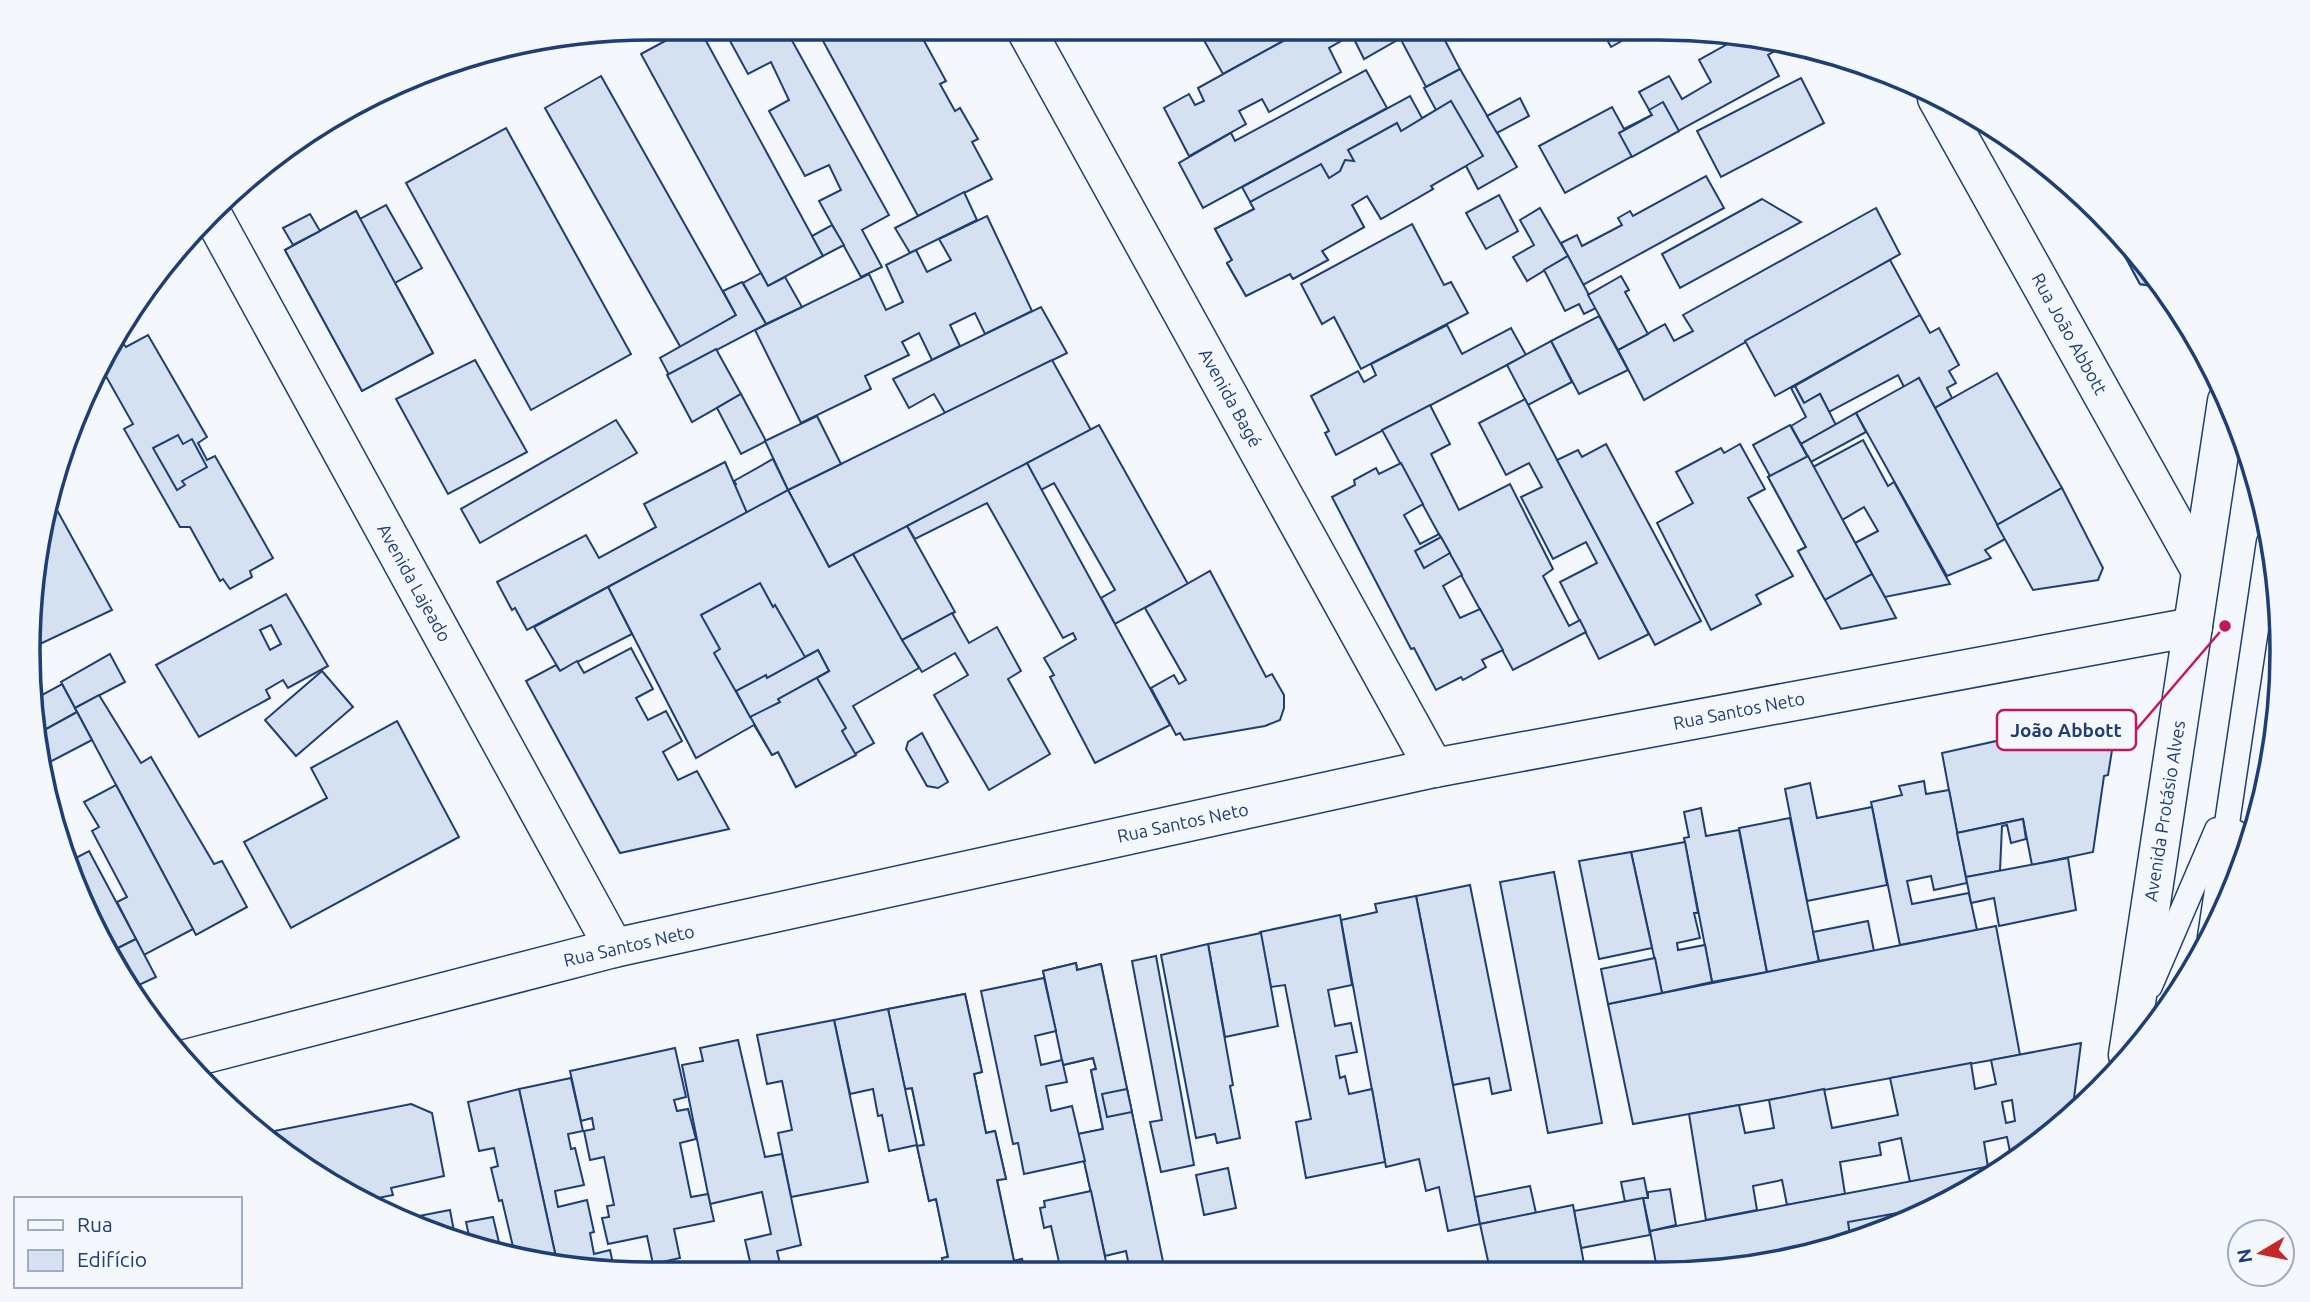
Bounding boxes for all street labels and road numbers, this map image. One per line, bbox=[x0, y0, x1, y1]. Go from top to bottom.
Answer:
street label: Rua João Abbott bbox=[2028, 269, 2111, 398]
street label: Avenida Bagé bbox=[1196, 345, 1266, 450]
street label: Avenida Lajeado bbox=[374, 520, 456, 645]
street label: Rua Santos Neto bbox=[1671, 687, 1806, 733]
street label: Avenida Protásio Alves bbox=[2140, 719, 2188, 903]
street label: Rua Santos Neto bbox=[1115, 798, 1250, 846]
street label: Rua Santos Neto bbox=[561, 920, 696, 970]

